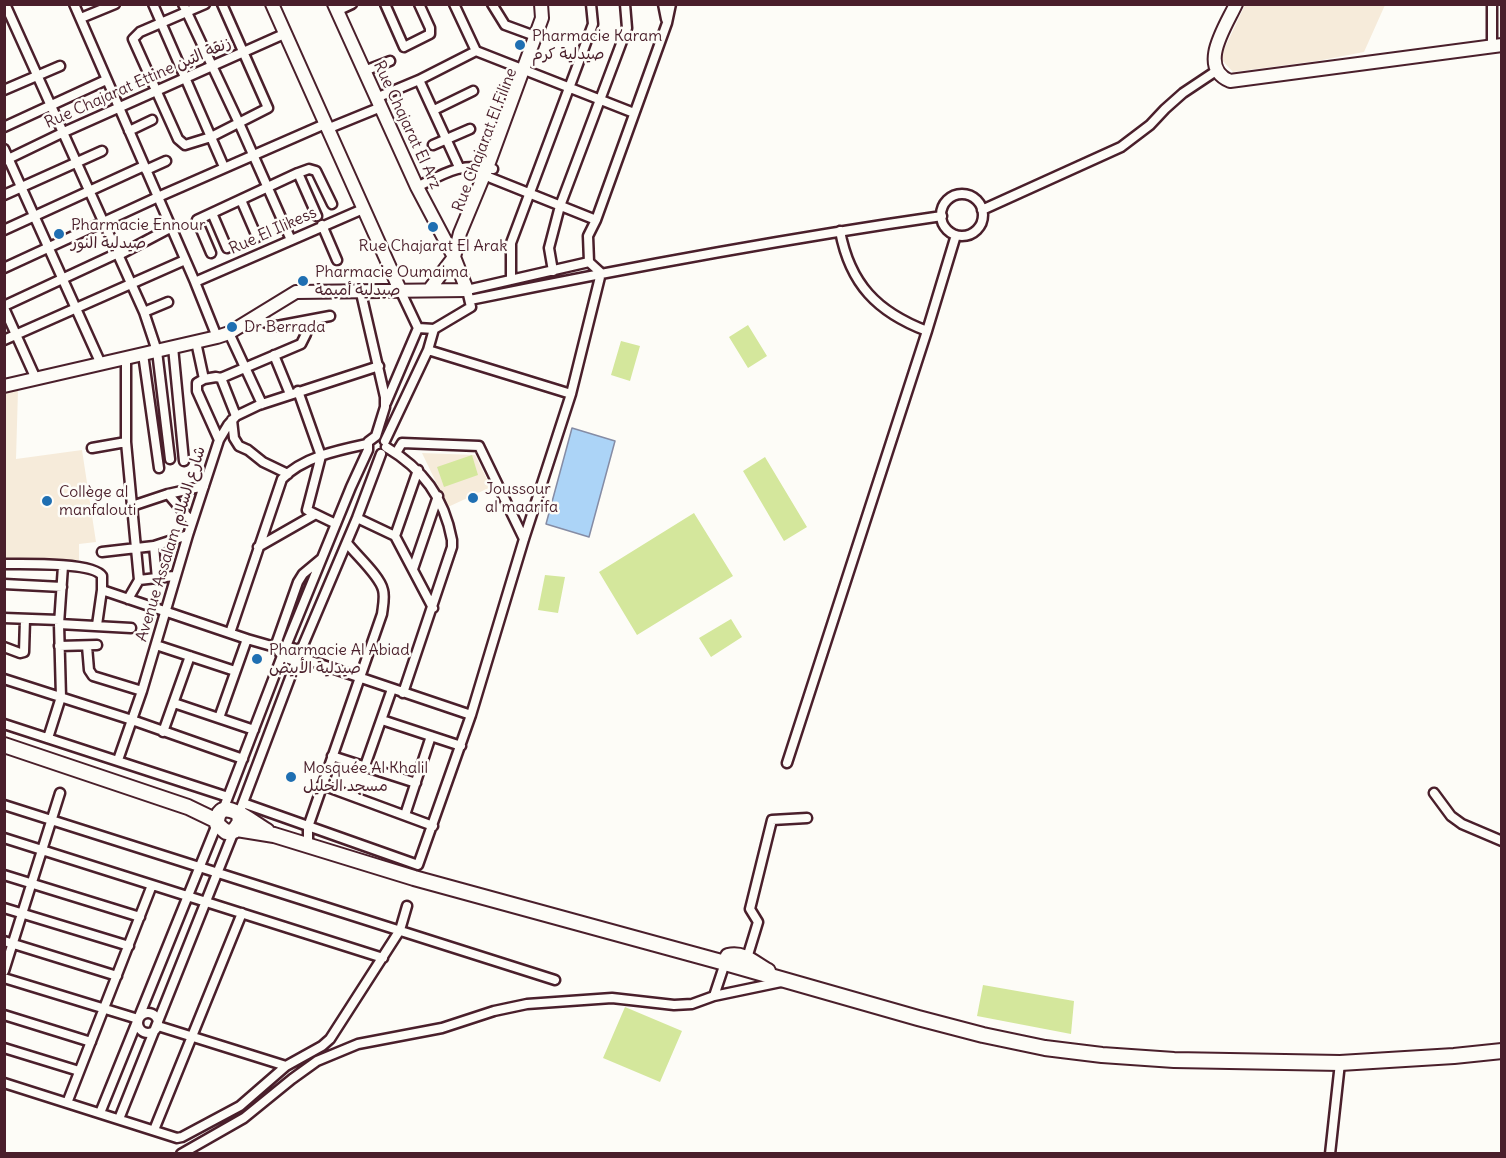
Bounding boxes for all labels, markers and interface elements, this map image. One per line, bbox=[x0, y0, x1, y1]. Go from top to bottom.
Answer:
place label: Pharmacie Karam صيدلية كرم bbox=[532, 26, 662, 64]
street label: Rue Chajarat Ettine زنقة التين bbox=[42, 33, 234, 133]
marker: Pharmacie Karam صيدلية كرم bbox=[513, 38, 527, 52]
street label: Rue Chajarat El Arz bbox=[369, 58, 445, 192]
street label: Rue Chajarat El Filine bbox=[449, 65, 521, 215]
street label: Rue El Ilikess bbox=[226, 203, 320, 259]
place label: Pharmacie Ennour صيدلية النور bbox=[71, 215, 205, 253]
marker: Rue Chajarat El Arak bbox=[426, 220, 440, 234]
marker: Pharmacie Ennour صيدلية النور bbox=[52, 227, 66, 241]
place label: Rue Chajarat El Arak bbox=[359, 236, 507, 256]
place label: Pharmacie Oumaima صيدلية أميمة bbox=[315, 262, 468, 300]
marker: Pharmacie Oumaima صيدلية أميمة bbox=[296, 274, 310, 288]
place label: Dr Berrada bbox=[244, 317, 325, 337]
marker: Dr Berrada bbox=[225, 320, 239, 334]
street label: Avenue Assalam شارع السلام bbox=[132, 444, 210, 644]
place label: Joussour al maarifa bbox=[485, 479, 558, 517]
place label: Collège al manfalouti bbox=[59, 482, 136, 520]
marker: Joussour al maarifa bbox=[466, 491, 480, 505]
marker: Collège al manfalouti bbox=[40, 494, 54, 508]
place label: Pharmacie Al Abiad صيدلية الأبيض bbox=[269, 640, 410, 678]
marker: Pharmacie Al Abiad صيدلية الأبيض bbox=[250, 652, 264, 666]
place label: Mosquée Al Khalil مسجد الخليل bbox=[303, 758, 428, 796]
marker: Mosquée Al Khalil مسجد الخليل bbox=[284, 770, 298, 784]

